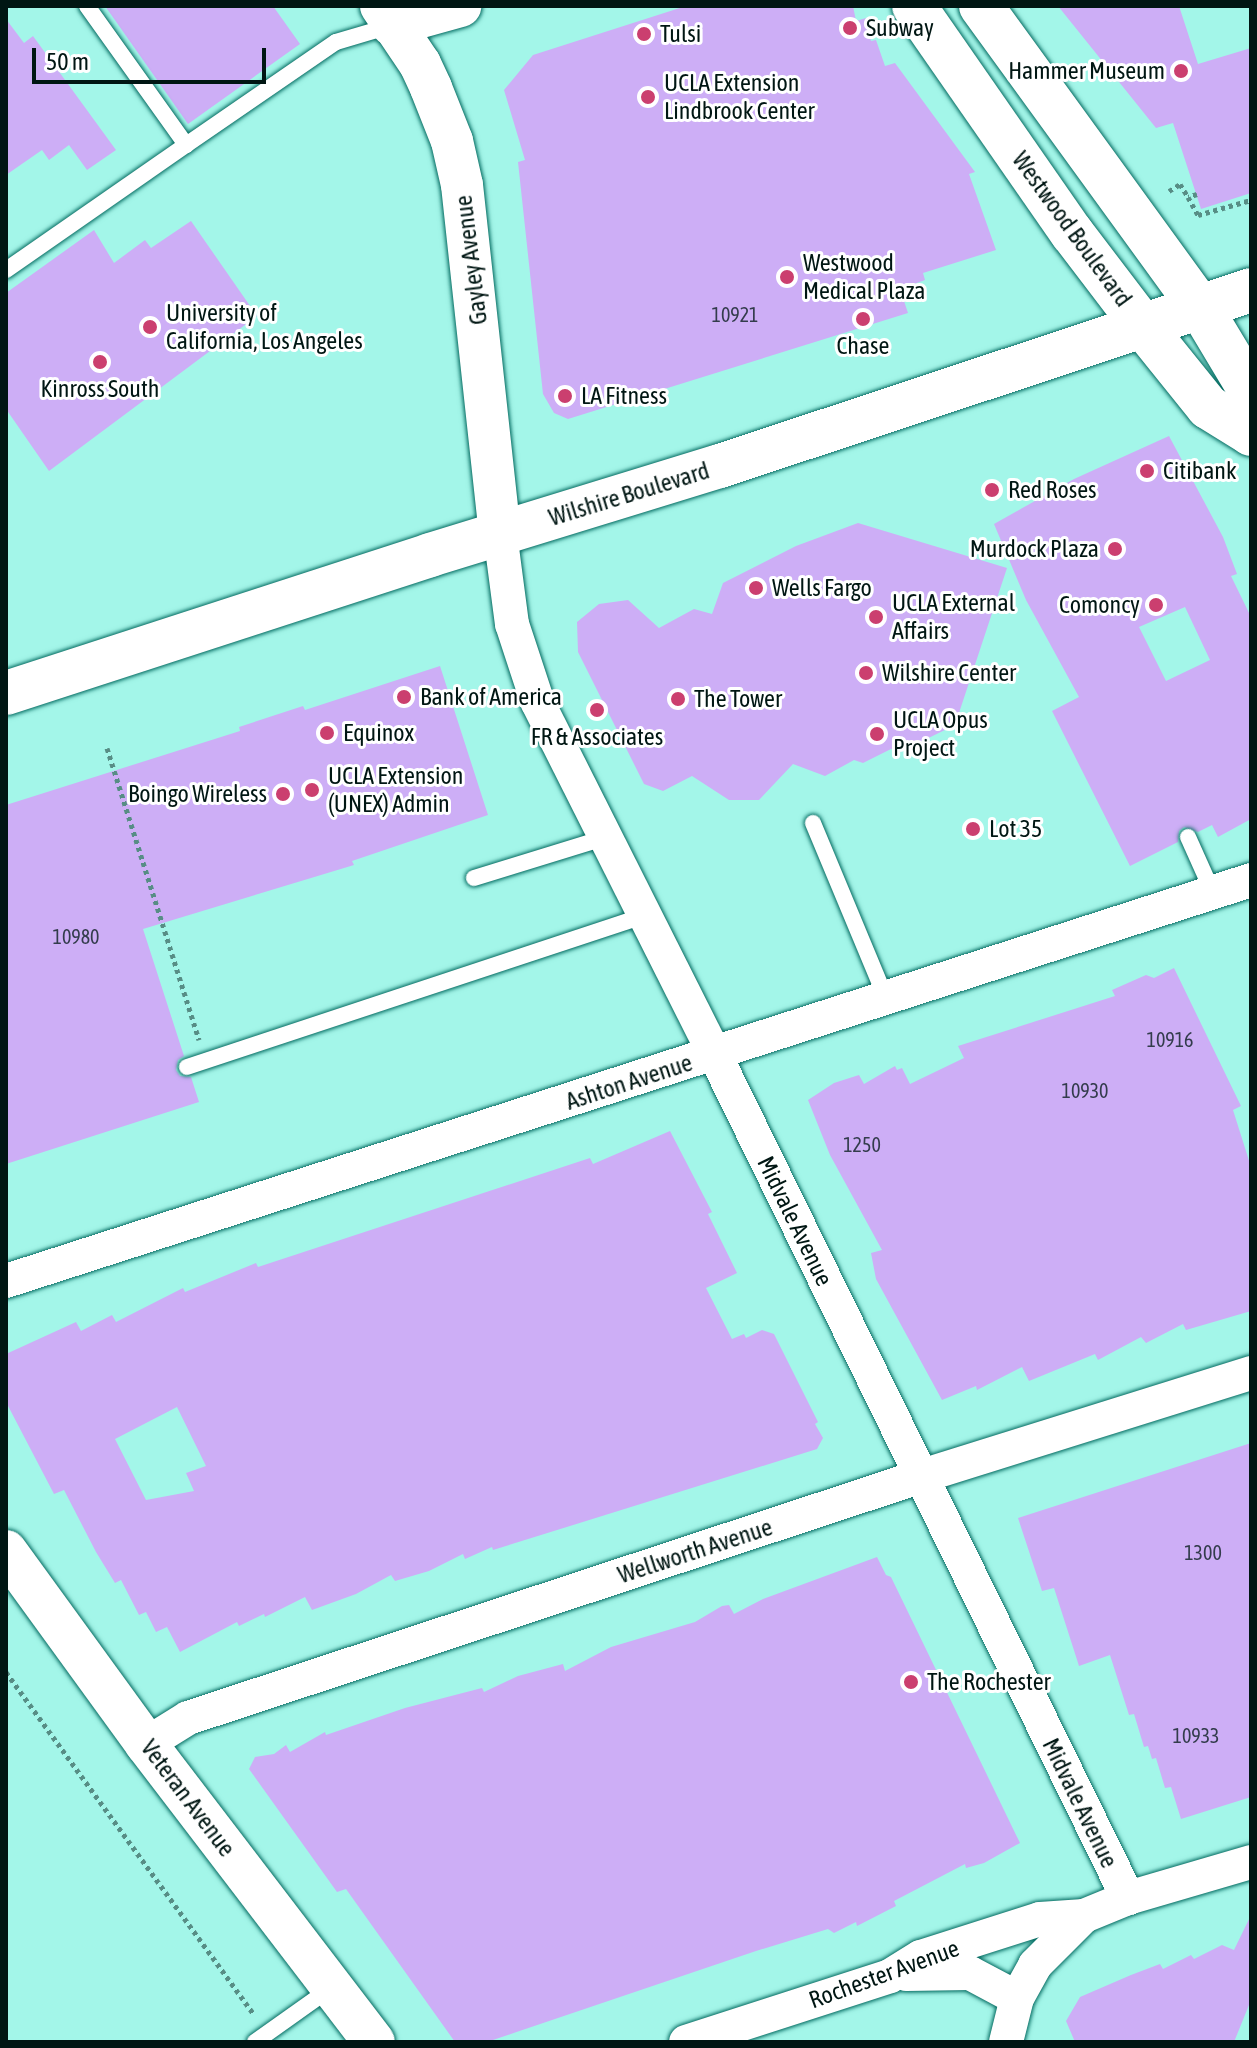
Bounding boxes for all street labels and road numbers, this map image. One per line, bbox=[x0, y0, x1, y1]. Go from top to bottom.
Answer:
street label: Westwood Boulevard bbox=[1006, 146, 1138, 312]
street label: Gayley Avenue bbox=[449, 194, 493, 326]
street label: Wilshire Boulevard bbox=[545, 456, 713, 532]
street label: Ashton Avenue bbox=[562, 1048, 696, 1116]
street label: Midvale Avenue bbox=[751, 1152, 839, 1290]
street label: Wellworth Avenue bbox=[614, 1513, 776, 1589]
street label: Veteran Avenue bbox=[135, 1734, 241, 1862]
street label: Midvale Avenue bbox=[1036, 1734, 1124, 1872]
street label: Rochester Avenue bbox=[805, 1934, 963, 2014]

